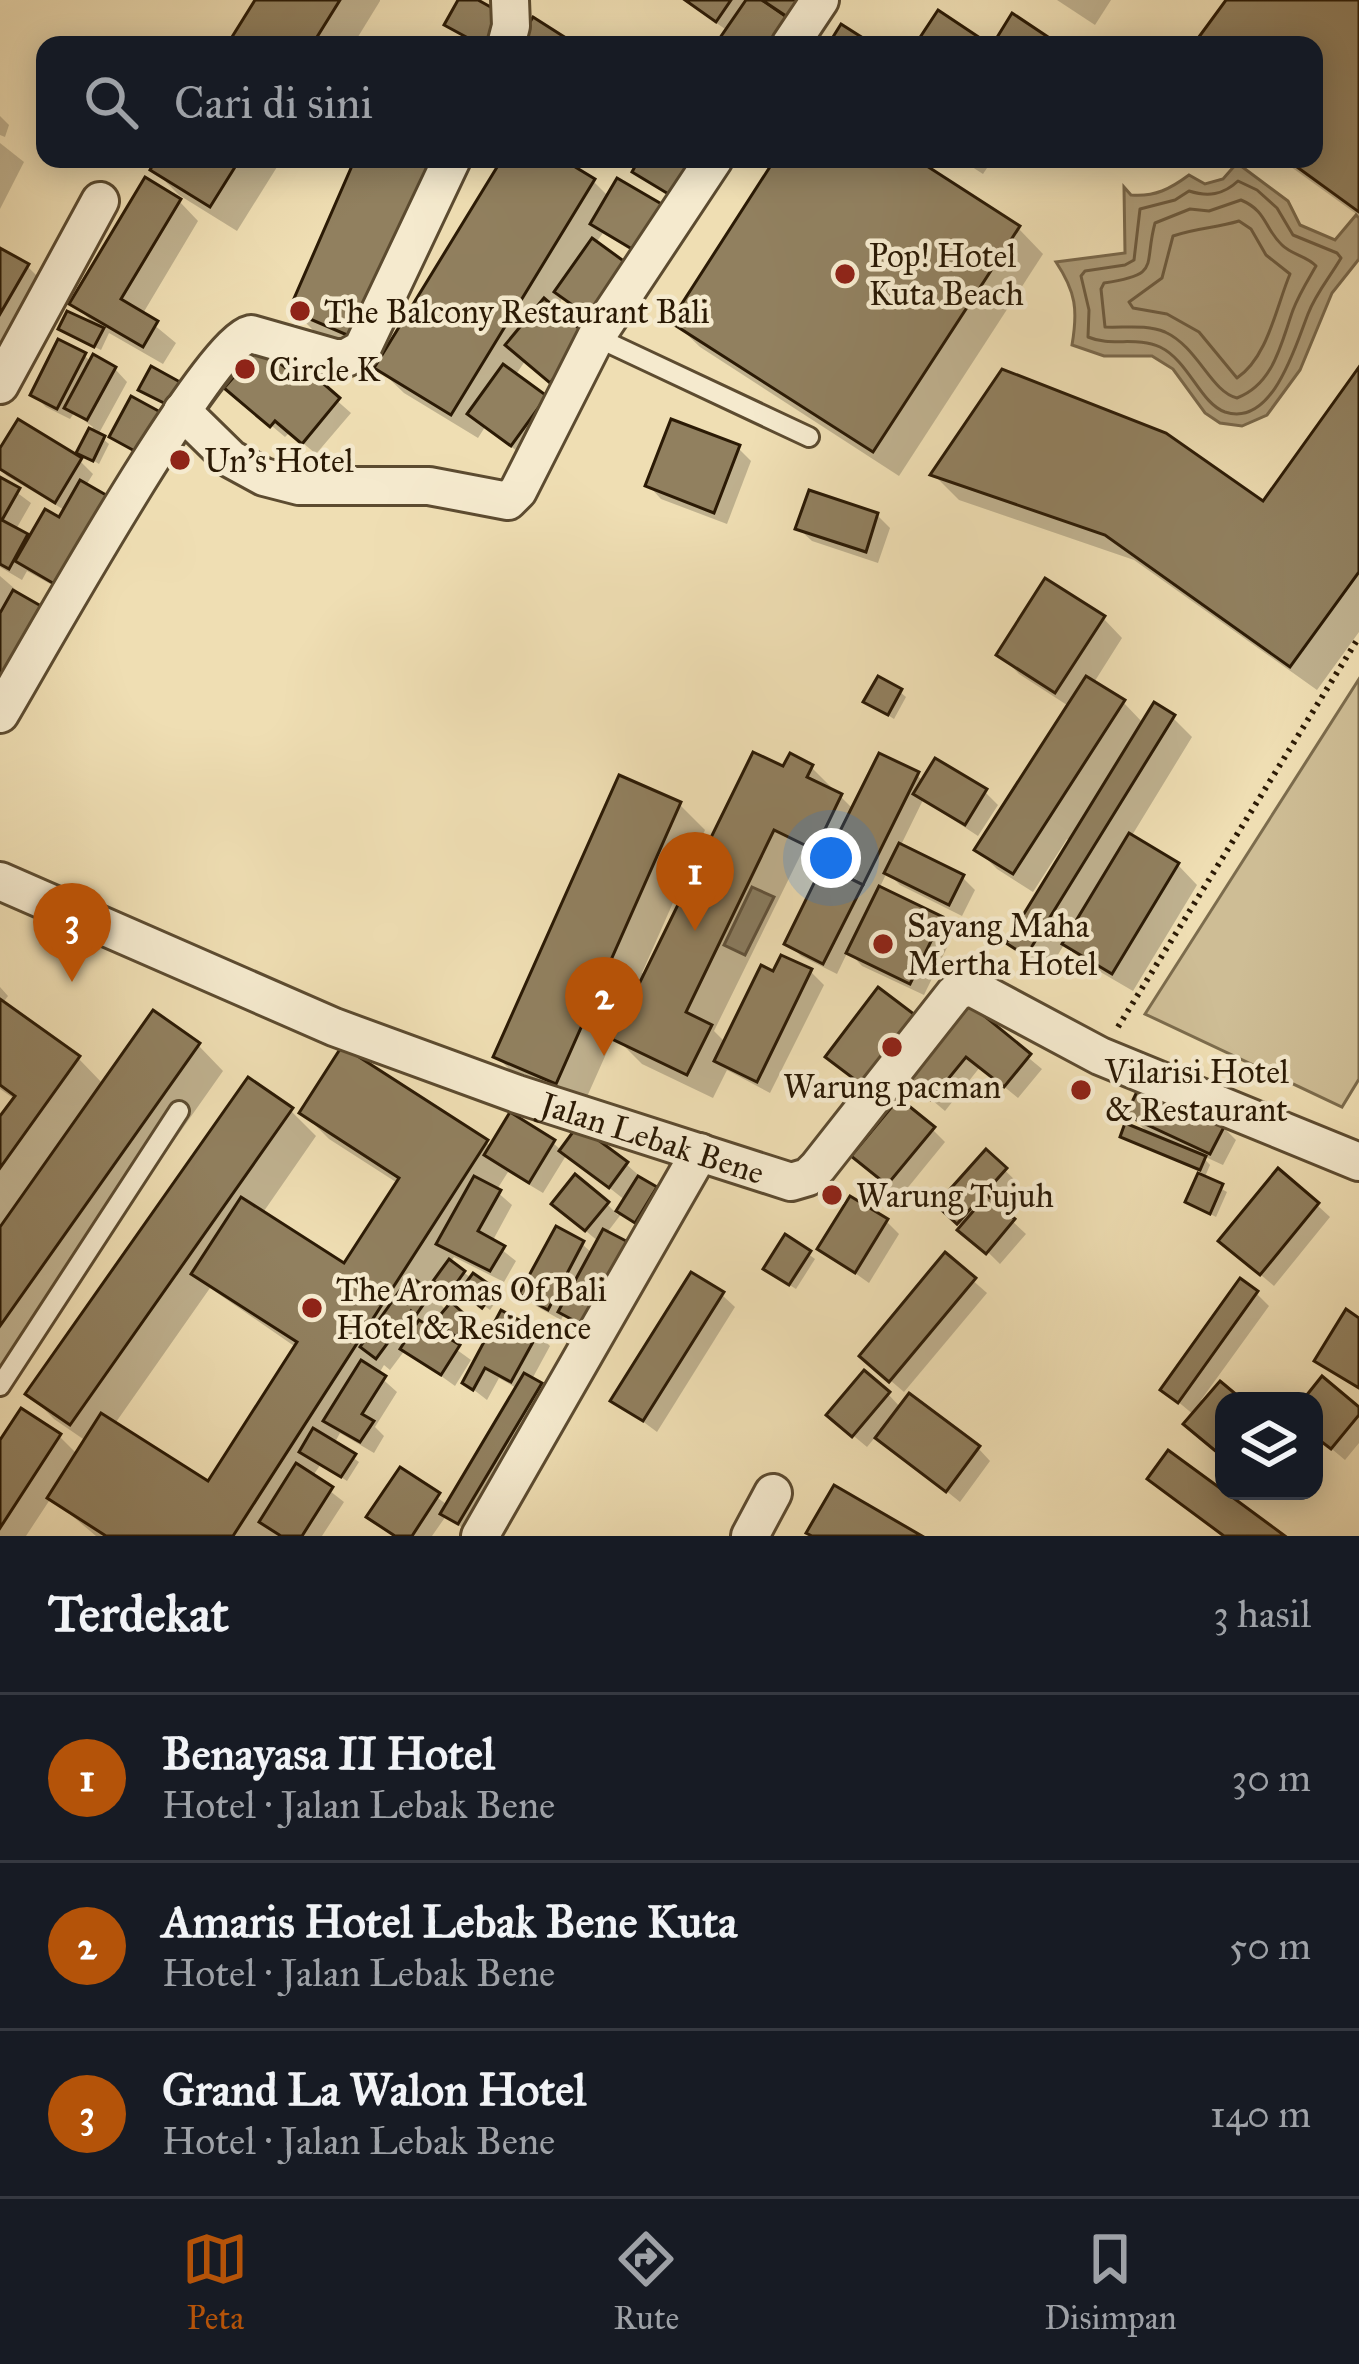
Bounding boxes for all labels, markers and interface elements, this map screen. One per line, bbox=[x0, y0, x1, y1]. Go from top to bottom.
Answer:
search box bbox=[36, 36, 1323, 168]
icon: search bbox=[78, 69, 144, 135]
text: Cari di sini bbox=[174, 75, 373, 130]
place label: Pop! Hotel Kuta Beach bbox=[869, 236, 1024, 314]
marker: Pop! Hotel Kuta Beach bbox=[832, 261, 858, 287]
place label: The Balcony Restaurant Bali bbox=[324, 292, 710, 332]
marker: The Balcony Restaurant Bali bbox=[287, 298, 313, 324]
place label: Circle K bbox=[269, 350, 381, 390]
marker: Circle K bbox=[232, 356, 258, 382]
place label: Un's Hotel bbox=[204, 441, 354, 481]
marker: Un's Hotel bbox=[167, 447, 193, 473]
your location bbox=[801, 828, 861, 888]
pin: 1 bbox=[656, 832, 734, 931]
pin: 3 bbox=[33, 883, 111, 982]
place label: Sayang Maha Mertha Hotel bbox=[907, 906, 1097, 984]
marker: Sayang Maha Mertha Hotel bbox=[870, 931, 896, 957]
pin: 2 bbox=[565, 957, 643, 1056]
marker: Warung pacman bbox=[879, 1034, 905, 1060]
place label: Vilarisi Hotel & Restaurant bbox=[1104, 1052, 1289, 1130]
place label: Warung pacman bbox=[783, 1067, 1001, 1107]
marker: Vilarisi Hotel & Restaurant bbox=[1068, 1077, 1094, 1103]
street label: Jalan Lebak Bene bbox=[533, 1083, 769, 1193]
place label: Warung Tujuh bbox=[856, 1176, 1054, 1216]
marker: Warung Tujuh bbox=[819, 1182, 845, 1208]
place label: The Aromas Of Bali Hotel & Residence bbox=[336, 1270, 607, 1348]
marker: The Aromas Of Bali Hotel & Residence bbox=[299, 1295, 325, 1321]
map controls bbox=[1215, 1392, 1323, 1500]
button: layers bbox=[1215, 1392, 1323, 1500]
text: Terdekat bbox=[48, 1583, 229, 1645]
text: 3 hasil bbox=[1213, 1590, 1311, 1638]
text: Benayasa II Hotel bbox=[162, 1726, 495, 1781]
text: 1 bbox=[79, 1754, 95, 1802]
text: 30 m bbox=[1232, 1754, 1311, 1802]
text: Hotel · Jalan Lebak Bene bbox=[162, 1781, 555, 1829]
text: Amaris Hotel Lebak Bene Kuta bbox=[162, 1894, 737, 1949]
text: 2 bbox=[77, 1922, 97, 1970]
text: 50 m bbox=[1229, 1922, 1311, 1970]
text: Hotel · Jalan Lebak Bene bbox=[162, 1949, 555, 1997]
text: Grand La Walon Hotel bbox=[162, 2062, 586, 2117]
text: 3 bbox=[79, 2090, 95, 2138]
text: 140 m bbox=[1210, 2090, 1311, 2138]
text: Hotel · Jalan Lebak Bene bbox=[162, 2117, 555, 2165]
tab: Peta bbox=[182, 2226, 248, 2338]
tab: Rute bbox=[613, 2226, 679, 2338]
tab: Disimpan bbox=[1044, 2226, 1177, 2338]

